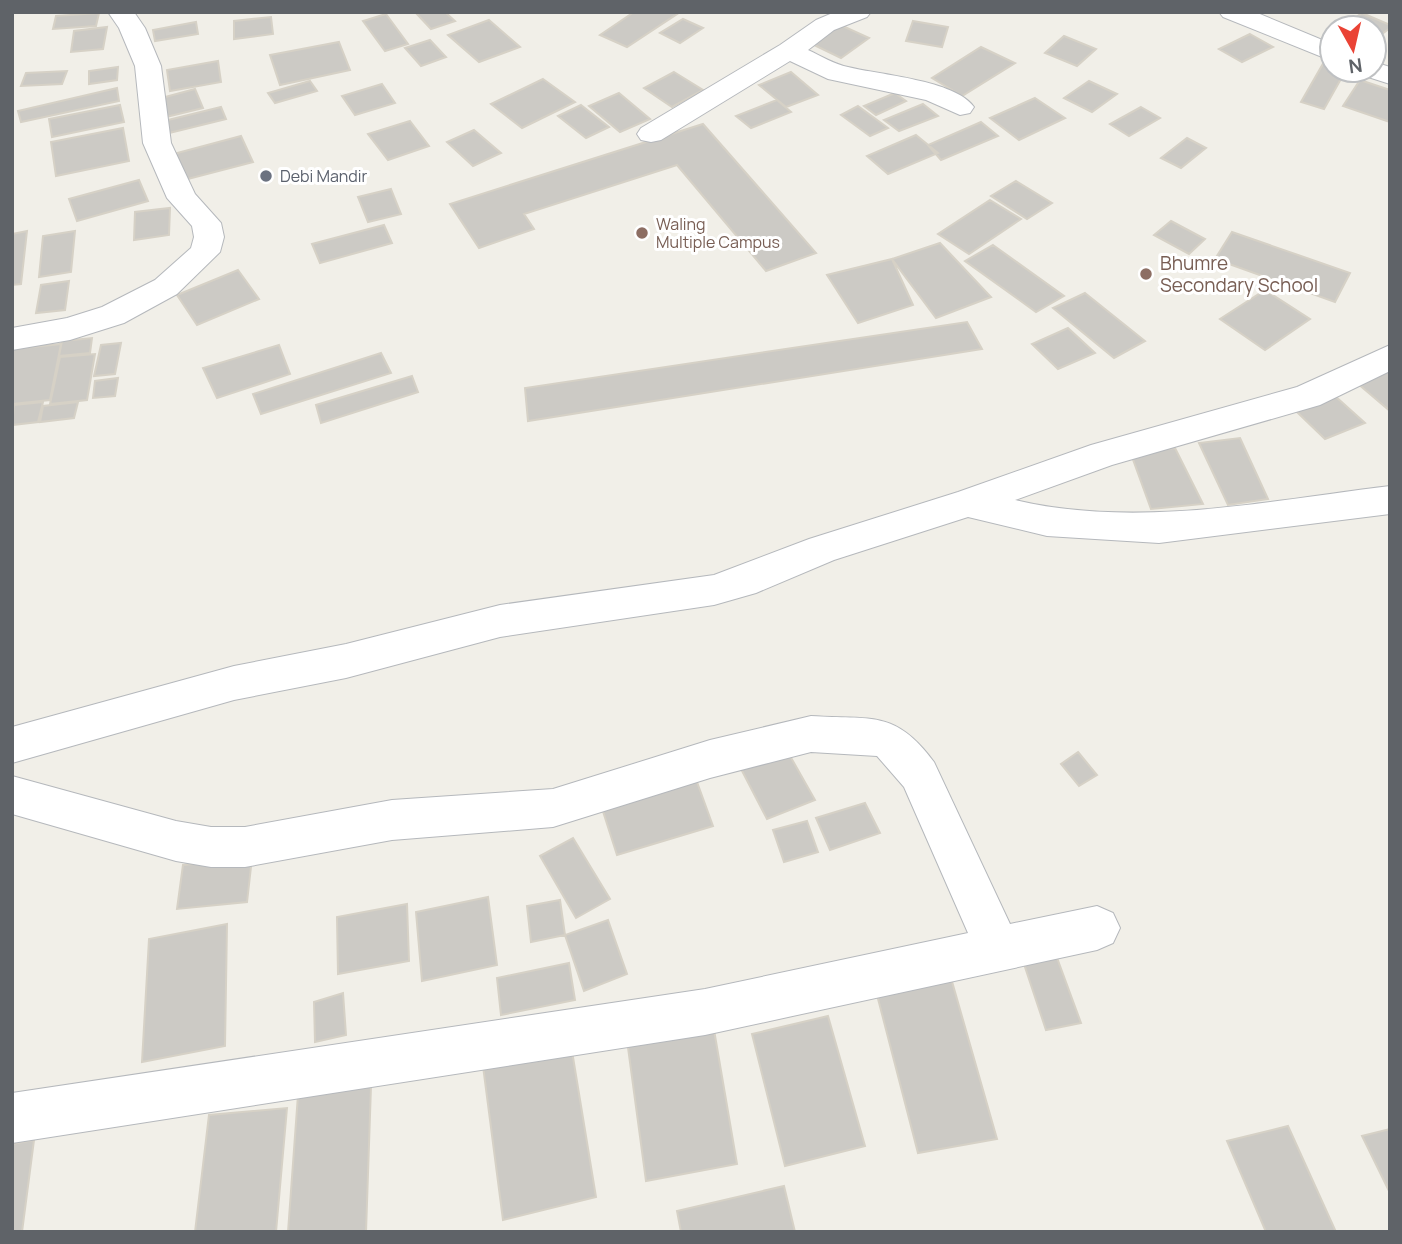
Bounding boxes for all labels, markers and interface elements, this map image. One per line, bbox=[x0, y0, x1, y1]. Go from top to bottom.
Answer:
north arrow bbox=[1318, 14, 1388, 84]
text: N bbox=[1347, 52, 1364, 80]
place label: Debi Mandir bbox=[280, 165, 368, 187]
marker: Debi Mandir bbox=[258, 168, 274, 184]
place label: Waling Multiple Campus bbox=[656, 213, 780, 253]
marker: Waling Multiple Campus bbox=[634, 225, 650, 241]
place label: Bhumre Secondary School bbox=[1160, 250, 1318, 298]
marker: Bhumre Secondary School bbox=[1138, 266, 1154, 282]

